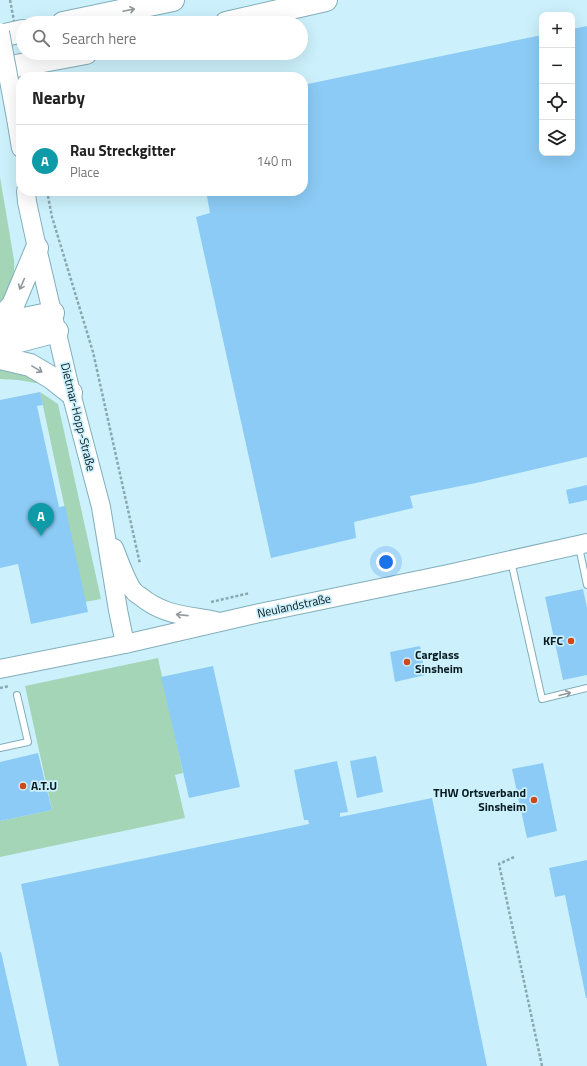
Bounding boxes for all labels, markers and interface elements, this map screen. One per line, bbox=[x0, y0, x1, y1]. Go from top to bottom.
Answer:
one-way arrow bbox=[122, 5, 135, 13]
map controls bbox=[539, 12, 575, 156]
button: + bbox=[539, 12, 575, 48]
search box bbox=[16, 16, 308, 60]
icon: search bbox=[30, 27, 52, 49]
text: Search here bbox=[62, 27, 136, 50]
button: − bbox=[539, 48, 575, 84]
button: locate bbox=[539, 84, 575, 120]
text: Nearby bbox=[32, 85, 85, 111]
button: layers bbox=[539, 120, 575, 156]
text: Rau Streckgitter bbox=[70, 139, 176, 162]
text: A bbox=[41, 151, 49, 171]
text: 140 m bbox=[256, 151, 292, 171]
text: Place bbox=[70, 162, 99, 182]
one-way arrow bbox=[18, 278, 26, 290]
street label: Dietmar-Hopp-Straße bbox=[56, 361, 101, 473]
one-way arrow bbox=[31, 366, 43, 374]
pin: A bbox=[28, 503, 54, 536]
your location bbox=[376, 552, 396, 572]
street label: Neulandstraße bbox=[255, 588, 333, 623]
one-way arrow bbox=[176, 611, 189, 619]
place label: KFC bbox=[543, 631, 563, 650]
marker: KFC bbox=[566, 636, 576, 646]
place label: Carglass Sinsheim bbox=[415, 645, 463, 678]
marker: Carglass Sinsheim bbox=[402, 657, 412, 667]
one-way arrow bbox=[558, 689, 571, 697]
place label: A.T.U bbox=[31, 776, 57, 795]
marker: A.T.U bbox=[18, 781, 28, 791]
place label: THW Ortsverband Sinsheim bbox=[433, 783, 526, 816]
marker: THW Ortsverband Sinsheim bbox=[529, 795, 539, 805]

